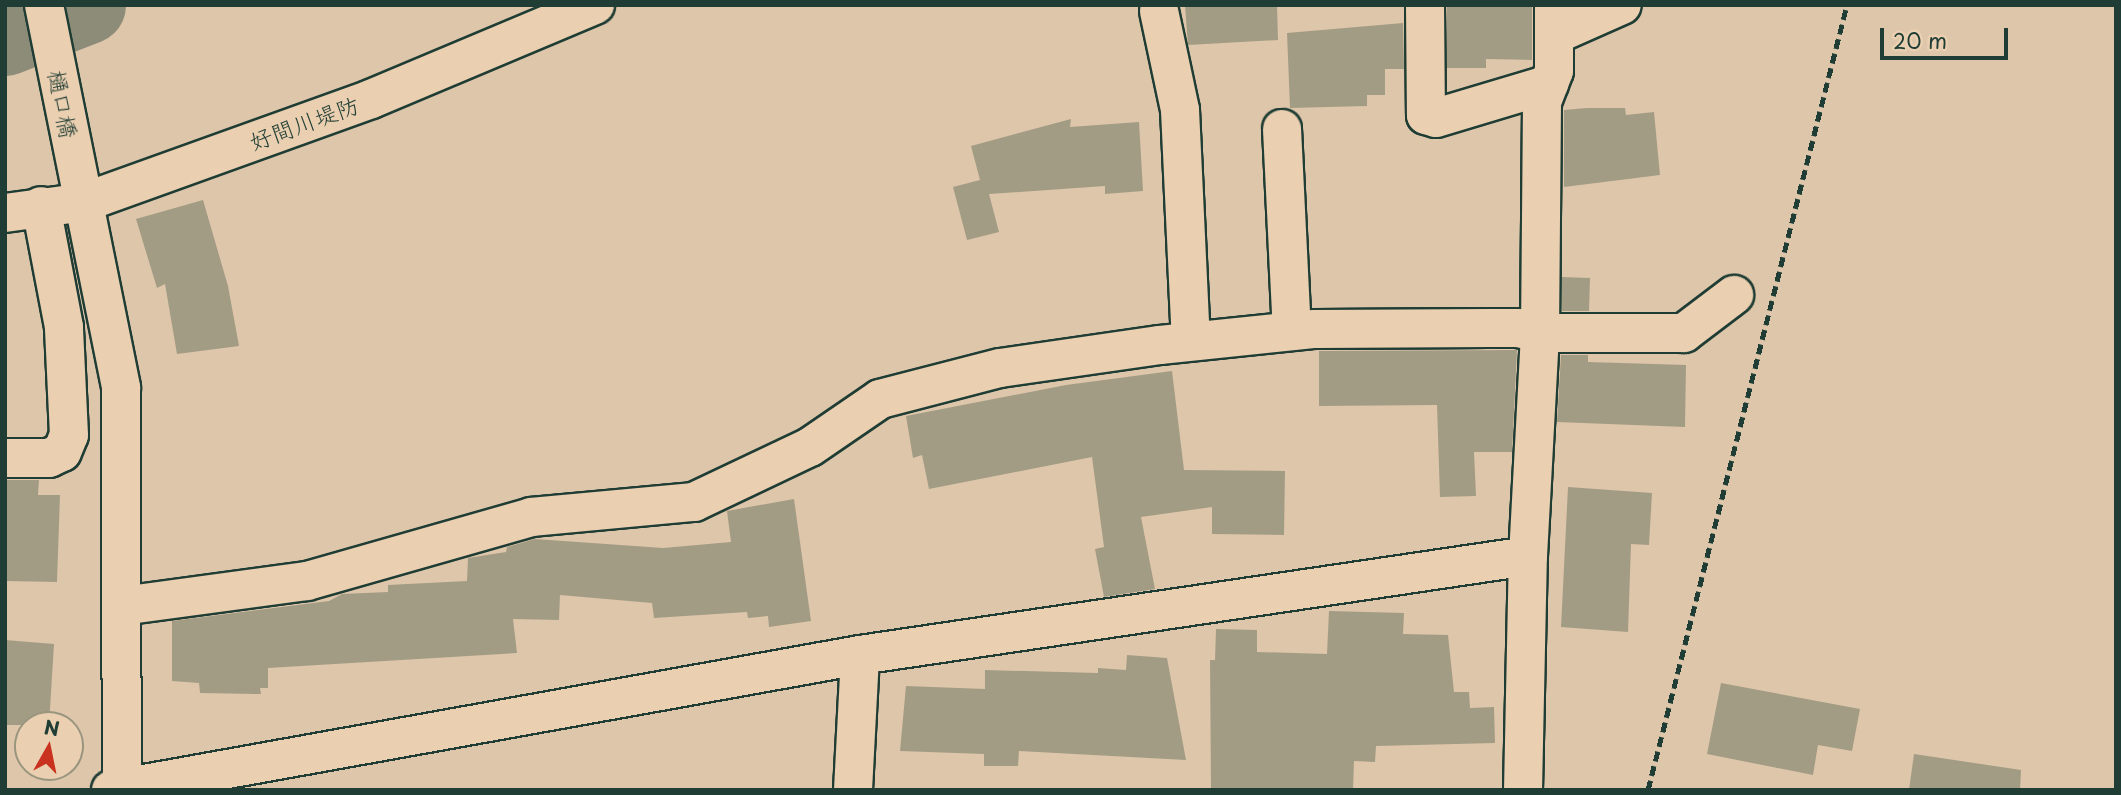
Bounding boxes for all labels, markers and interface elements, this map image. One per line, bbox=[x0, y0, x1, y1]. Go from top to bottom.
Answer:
scale bar bbox=[1883, 14, 2011, 58]
text: 20 m bbox=[1893, 24, 1947, 56]
street label: 樋口橋 bbox=[43, 68, 83, 140]
street label: 好間川堤防 bbox=[245, 90, 363, 156]
north arrow bbox=[14, 711, 84, 781]
text: N bbox=[42, 712, 62, 742]

